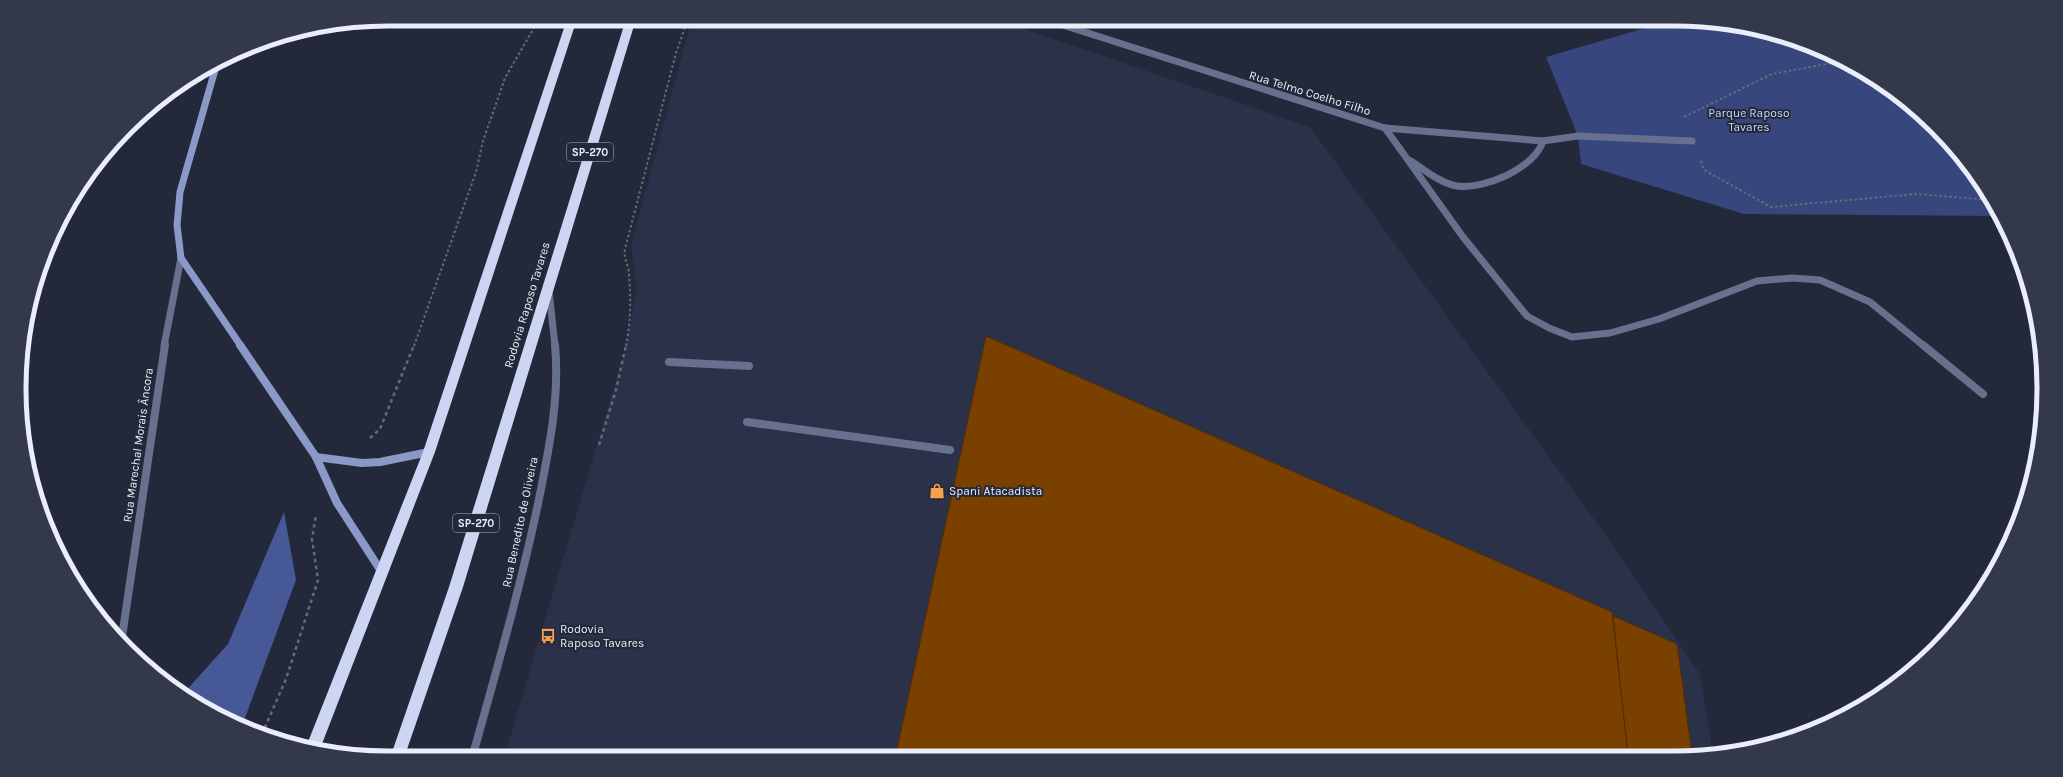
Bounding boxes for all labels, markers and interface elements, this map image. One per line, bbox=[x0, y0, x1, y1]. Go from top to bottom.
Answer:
street label: Rua Telmo Coelho Filho bbox=[1247, 68, 1373, 118]
park label: Parque Raposo Tavares bbox=[1708, 106, 1790, 134]
road number: SP-270 bbox=[567, 143, 613, 161]
street label: Rodovia Raposo Tavares bbox=[501, 240, 553, 370]
street label: Rua Marechal Morais Âncora bbox=[120, 367, 156, 523]
street label: Rua Benedito de Oliveira bbox=[499, 455, 541, 589]
shop icon: Spani Atacadista bbox=[928, 482, 946, 500]
place label: Spani Atacadista bbox=[949, 484, 1042, 498]
road number: SP-270 bbox=[453, 514, 499, 532]
place label: Rodovia Raposo Tavares bbox=[560, 622, 644, 650]
bus stop icon: Rodovia Raposo Tavares bbox=[539, 627, 557, 645]

